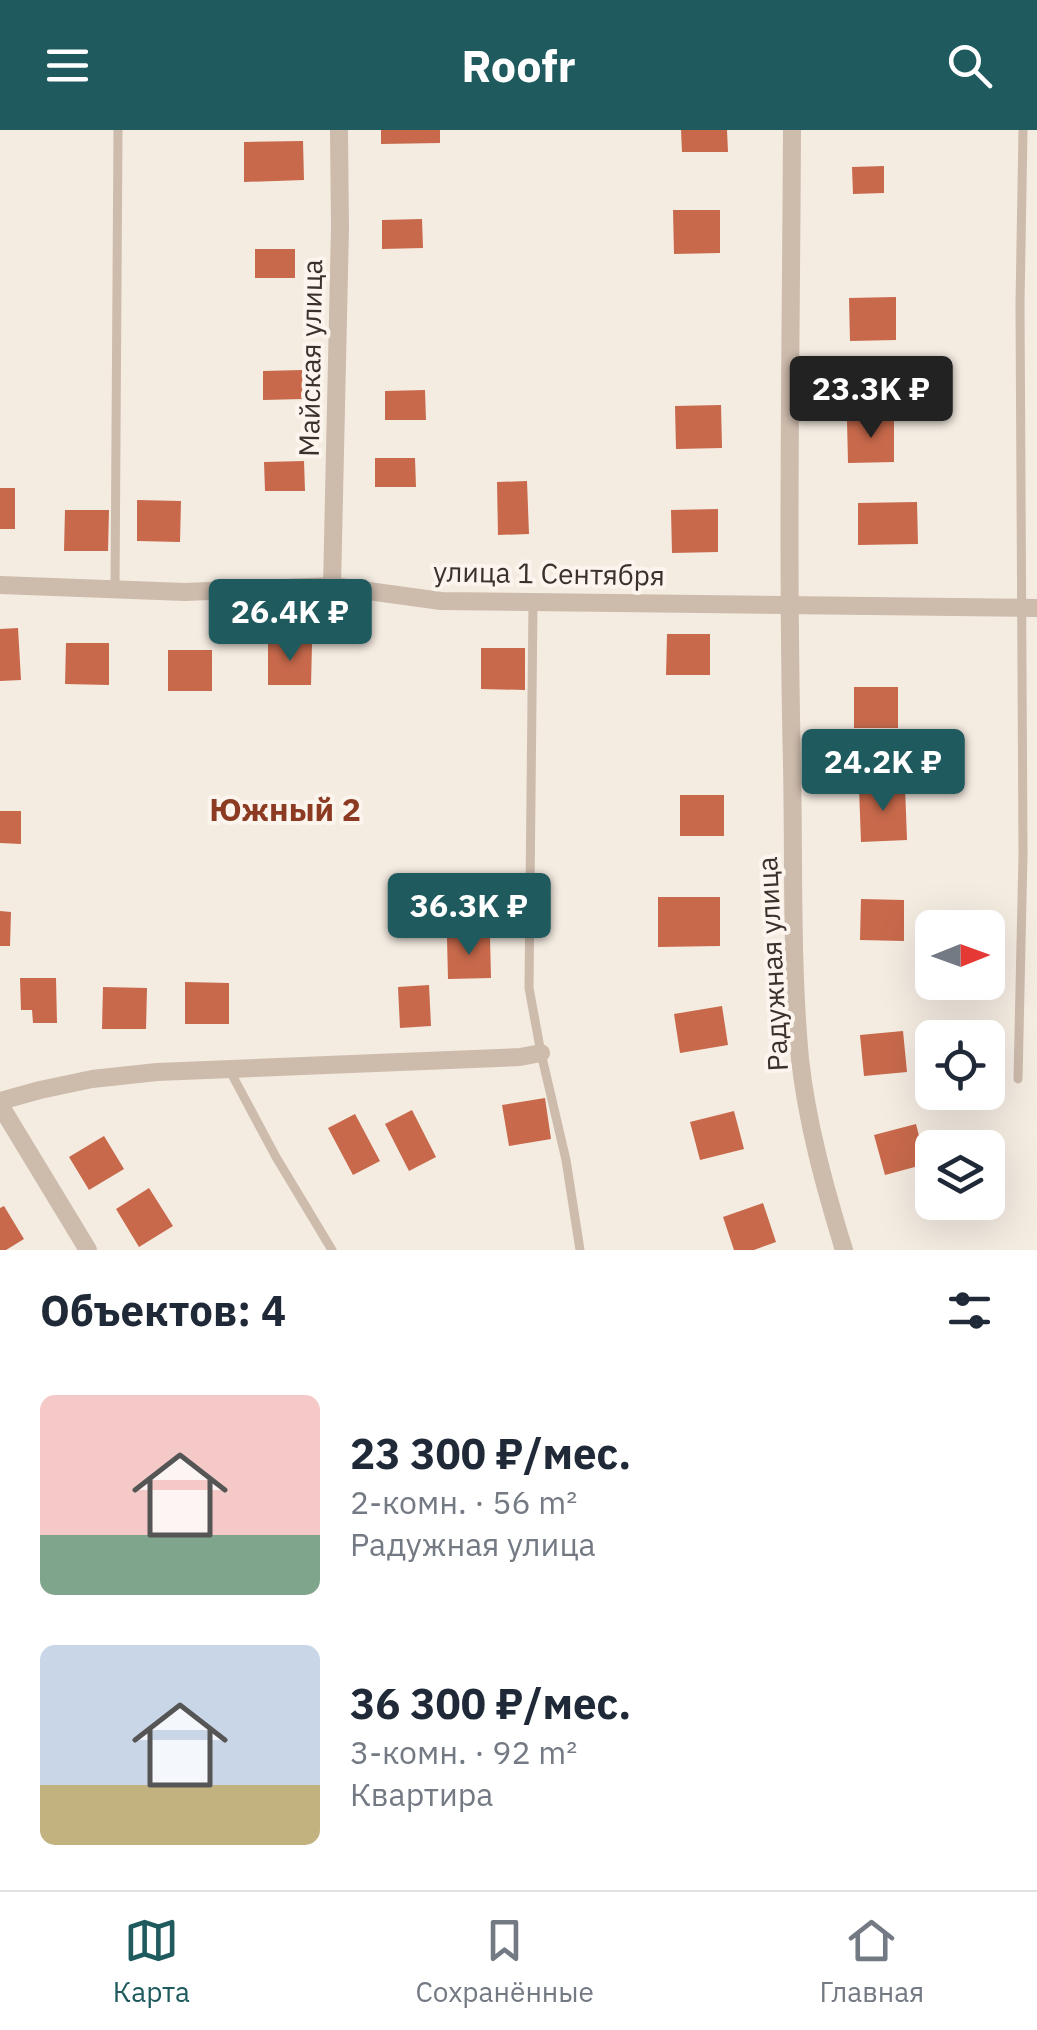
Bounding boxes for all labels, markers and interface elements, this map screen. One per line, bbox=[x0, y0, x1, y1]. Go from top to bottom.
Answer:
text: Roofr bbox=[461, 36, 576, 94]
icon: menu bbox=[40, 38, 95, 93]
icon: search bbox=[942, 38, 997, 93]
street label: Майская улица bbox=[290, 259, 330, 457]
pin: 23.3K ₽ bbox=[779, 356, 963, 441]
text: 23.3K ₽ bbox=[812, 367, 930, 409]
street label: улица 1 Сентября bbox=[433, 552, 665, 594]
pin: 26.4K ₽ bbox=[198, 579, 382, 664]
text: 26.4K ₽ bbox=[231, 590, 349, 632]
pin: 24.2K ₽ bbox=[791, 729, 975, 814]
text: 24.2K ₽ bbox=[824, 740, 942, 782]
district label: Южный 2 bbox=[209, 788, 361, 830]
street label: Радужная улица bbox=[748, 856, 796, 1072]
pin: 36.3K ₽ bbox=[377, 873, 561, 958]
text: 36.3K ₽ bbox=[410, 884, 528, 926]
north arrow bbox=[915, 910, 1005, 1000]
map controls bbox=[915, 910, 1005, 1220]
button: locate bbox=[915, 1020, 1005, 1110]
button: layers bbox=[915, 1130, 1005, 1220]
text: Объектов: 4 bbox=[40, 1283, 286, 1338]
icon: filters bbox=[942, 1283, 997, 1338]
text: 23 300 ₽/мес. bbox=[350, 1426, 631, 1481]
icon: home bbox=[120, 1435, 240, 1555]
text: 2-комн. · 56 m² bbox=[350, 1481, 577, 1523]
text: Радужная улица bbox=[350, 1523, 596, 1565]
text: 36 300 ₽/мес. bbox=[350, 1676, 631, 1731]
icon: home bbox=[120, 1685, 240, 1805]
text: 3-комн. · 92 m² bbox=[350, 1731, 577, 1773]
text: Квартира bbox=[350, 1773, 493, 1815]
tab: Карта bbox=[113, 1913, 190, 2010]
tab: Сохранённые bbox=[415, 1913, 594, 2010]
tab: Главная bbox=[820, 1913, 924, 2010]

